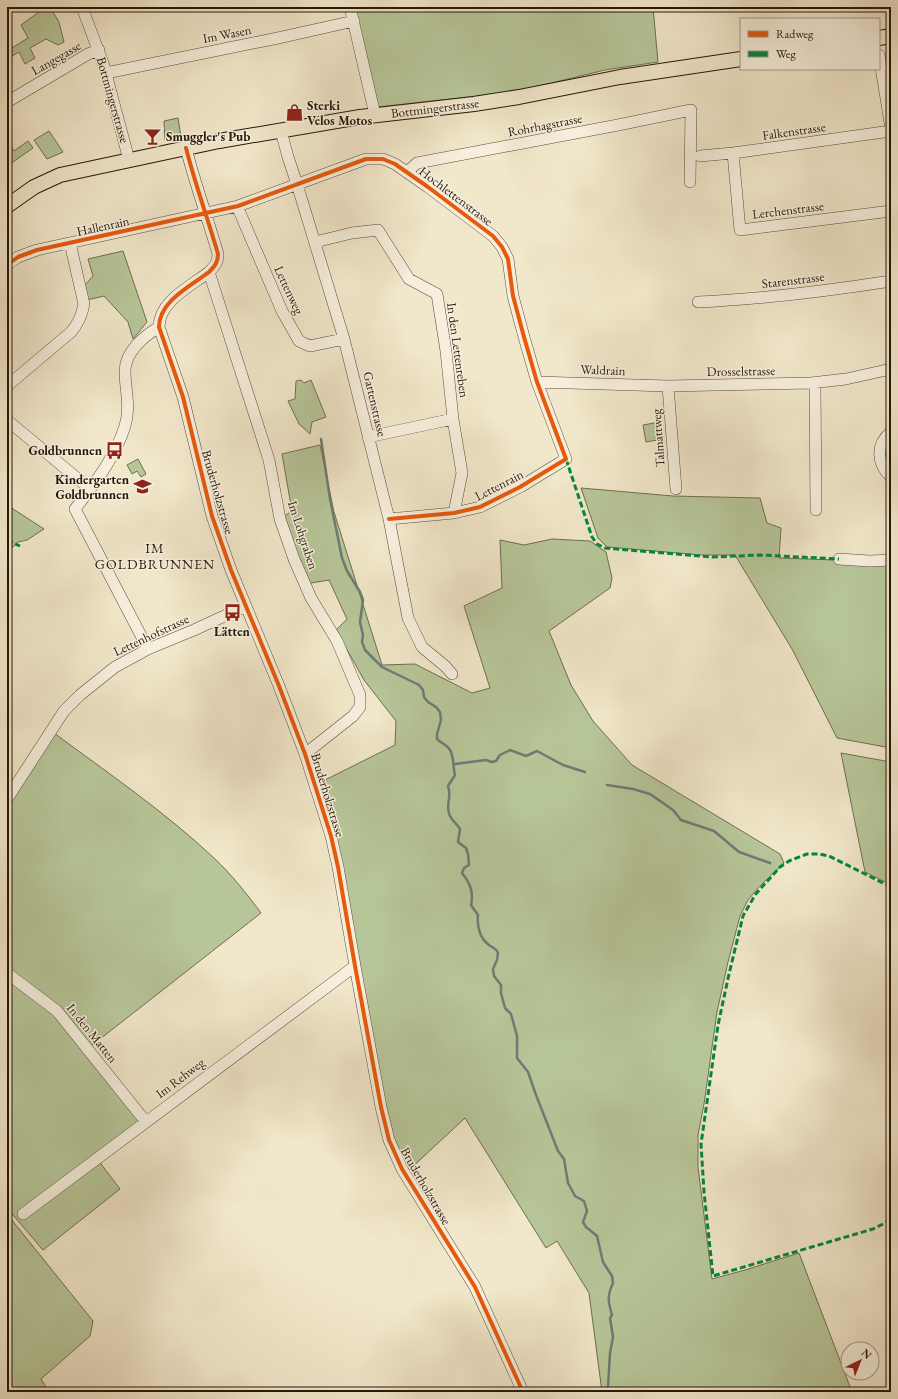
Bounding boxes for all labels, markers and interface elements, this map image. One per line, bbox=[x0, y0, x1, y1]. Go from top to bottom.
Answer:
legend bbox=[740, 18, 880, 70]
street label: Im Wasen bbox=[201, 21, 253, 47]
text: Radweg bbox=[776, 26, 814, 42]
street label: Langegasse bbox=[28, 37, 84, 79]
text: Weg bbox=[776, 46, 796, 62]
street label: Bottmingerstrasse bbox=[93, 55, 133, 145]
street label: Bottmingerstrasse bbox=[390, 94, 480, 122]
place label: Sterki Velos Motos bbox=[307, 97, 372, 129]
shop icon: Sterki Velos Motos bbox=[284, 102, 304, 122]
street label: Rohrhagstrasse bbox=[506, 109, 584, 141]
street label: Falkenstrasse bbox=[761, 118, 827, 144]
bar icon: Smuggler's Pub bbox=[143, 126, 163, 146]
place label: Smuggler's Pub bbox=[166, 128, 250, 145]
street label: Hochlettenstrasse bbox=[416, 163, 496, 229]
street label: Lerchenstrasse bbox=[751, 197, 825, 223]
street label: Hallenrain bbox=[75, 212, 131, 240]
street label: Lettenweg bbox=[270, 263, 308, 317]
street label: Starenstrasse bbox=[761, 268, 825, 292]
street label: In den Lettenreben bbox=[443, 301, 473, 399]
street label: Waldrain bbox=[580, 361, 626, 379]
street label: Drosselstrasse bbox=[707, 362, 775, 380]
street label: Gartenstrasse bbox=[359, 370, 391, 438]
street label: Talmattweg bbox=[647, 408, 669, 468]
bus stop icon: Goldbrunnen bbox=[105, 440, 125, 460]
place label: Goldbrunnen bbox=[29, 442, 103, 459]
street label: Bruderholzstrasse bbox=[198, 448, 238, 536]
street label: Lettenrain bbox=[472, 465, 526, 504]
place label: Kindergarten Goldbrunnen bbox=[55, 471, 130, 503]
school or university icon: Kindergarten Goldbrunnen bbox=[132, 476, 152, 496]
street label: Im Lohgraben bbox=[284, 498, 322, 572]
district label: IM GOLDBRUNNEN bbox=[95, 539, 215, 573]
bus stop icon: Lätten bbox=[222, 602, 242, 622]
street label: Lettenhofstrasse bbox=[111, 610, 191, 660]
place label: Lätten bbox=[214, 623, 251, 640]
street label: Bruderholzstrasse bbox=[307, 751, 349, 839]
street label: In den Matten bbox=[63, 1000, 121, 1066]
street label: Im Rehweg bbox=[152, 1054, 208, 1102]
street label: Bruderholzstrasse bbox=[397, 1144, 455, 1228]
north arrow bbox=[840, 1341, 880, 1381]
text: N bbox=[859, 1346, 875, 1362]

